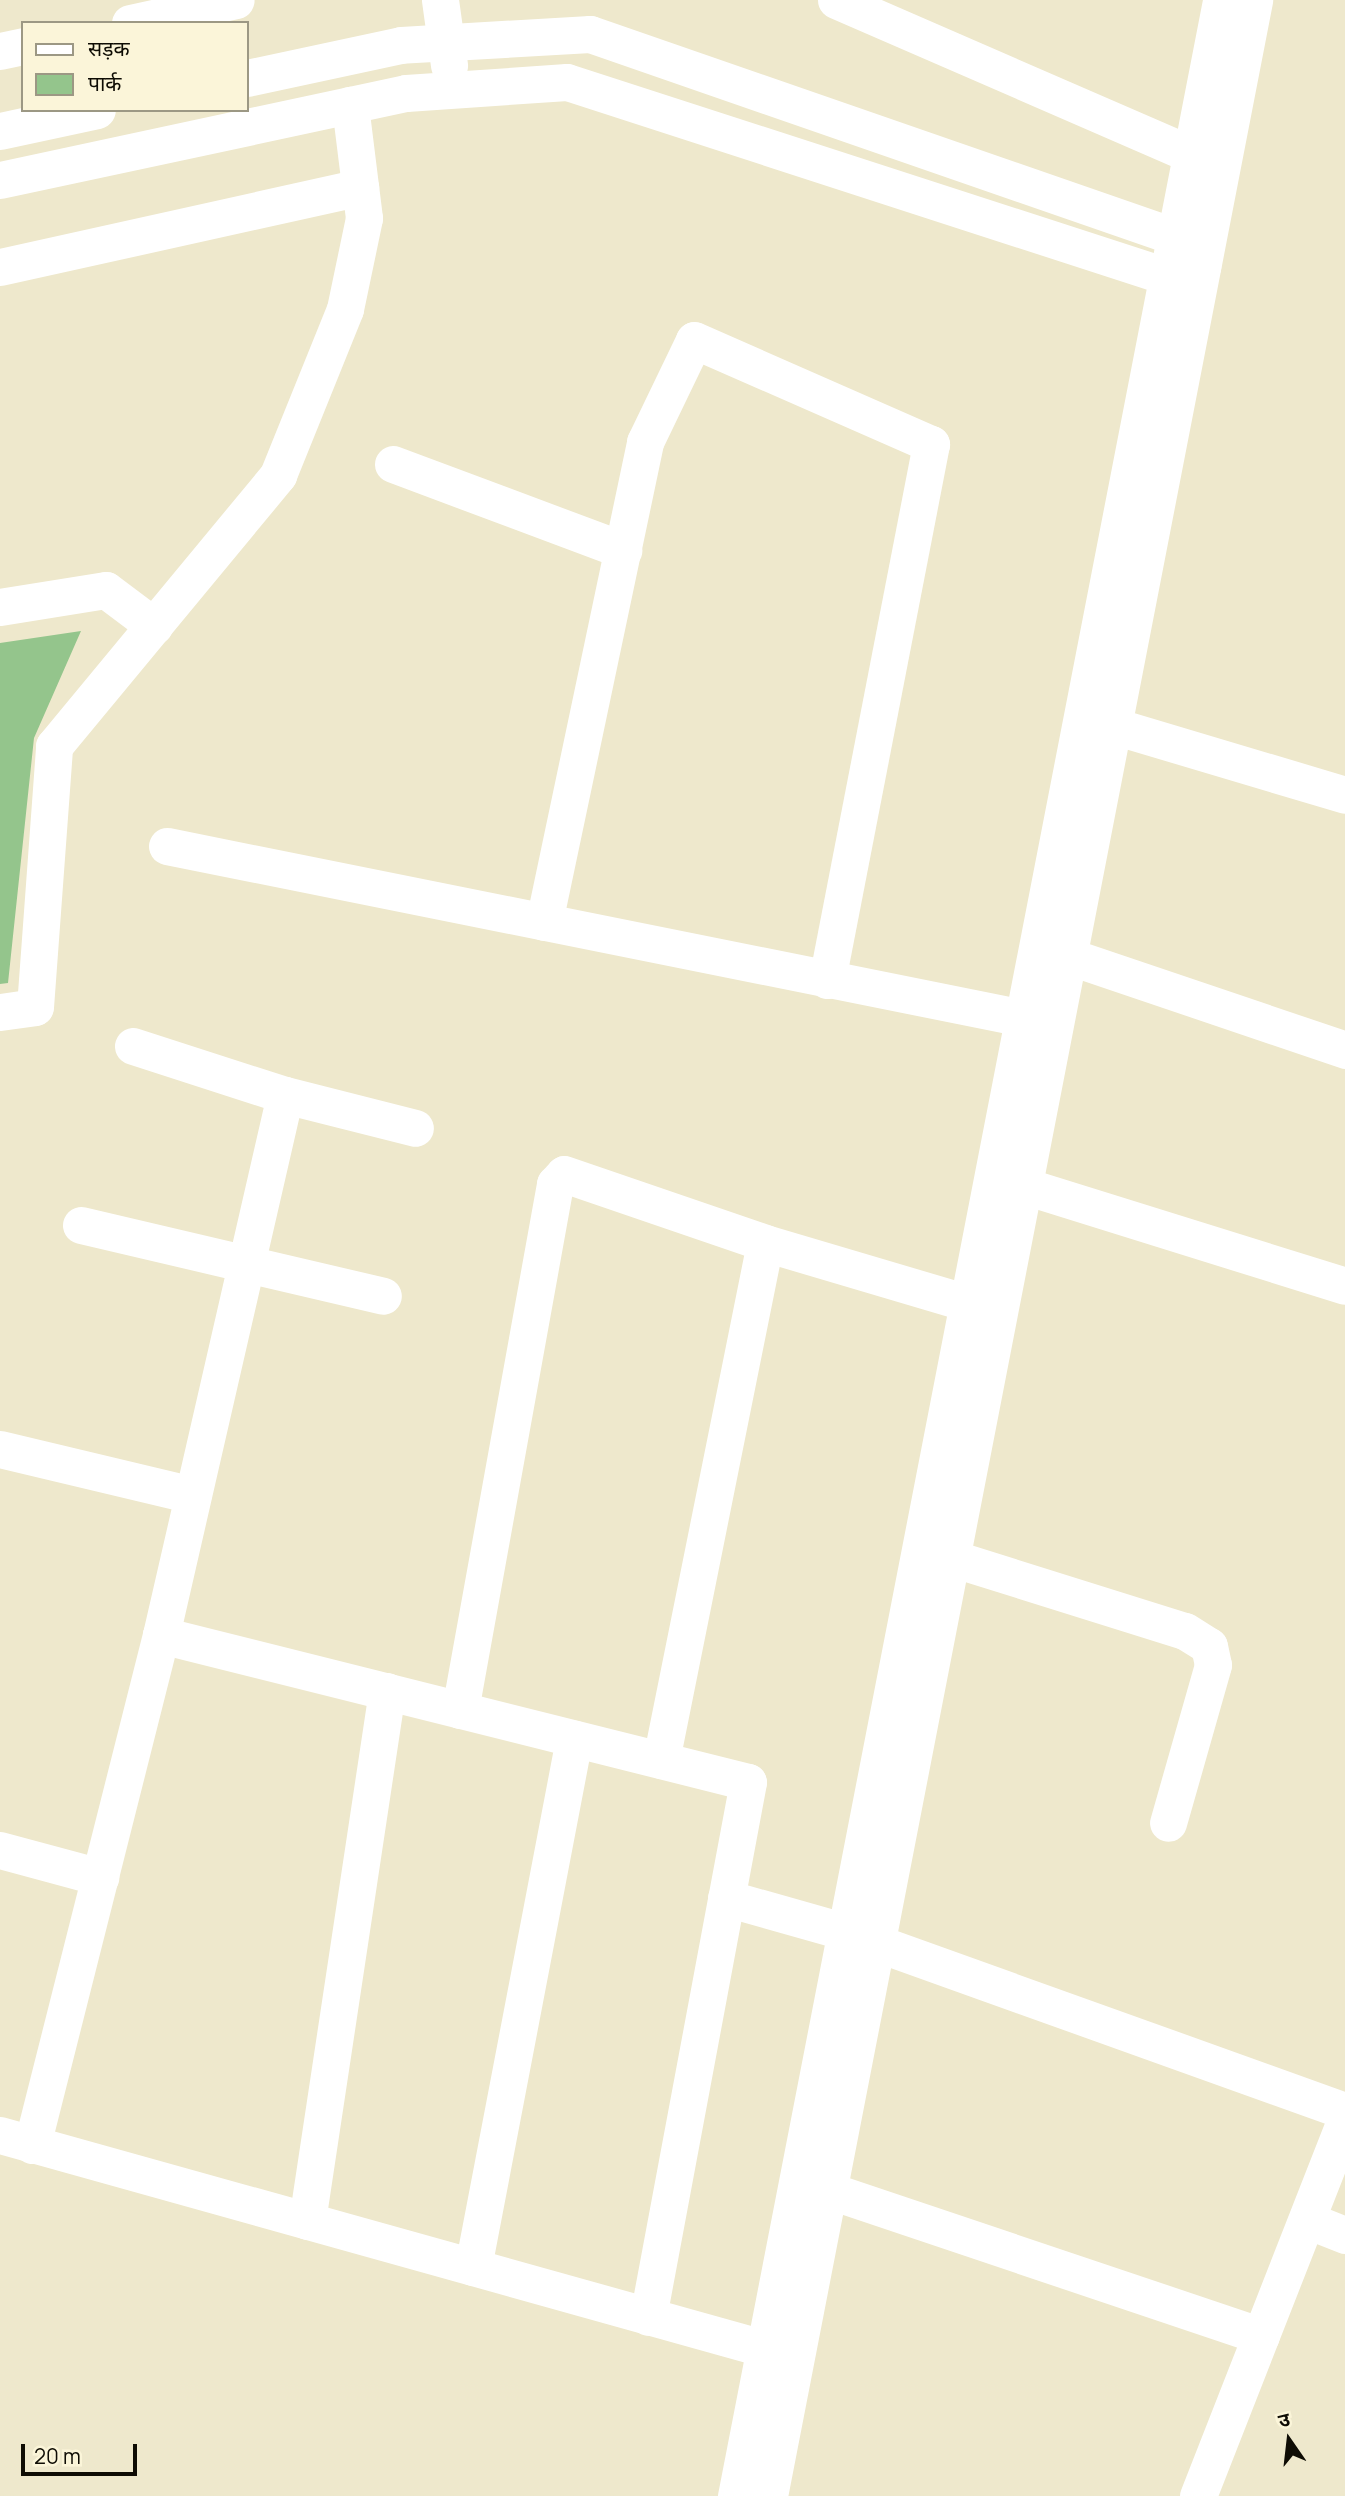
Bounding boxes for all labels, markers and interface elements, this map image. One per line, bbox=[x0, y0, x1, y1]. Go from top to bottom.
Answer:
legend bbox=[21, 21, 248, 112]
text: सड़क bbox=[88, 34, 130, 62]
text: पार्क bbox=[88, 69, 122, 97]
north arrow bbox=[1254, 2405, 1324, 2475]
text: उ bbox=[1275, 2406, 1292, 2434]
scale bar bbox=[24, 2430, 140, 2474]
text: 20 m bbox=[34, 2442, 81, 2470]

